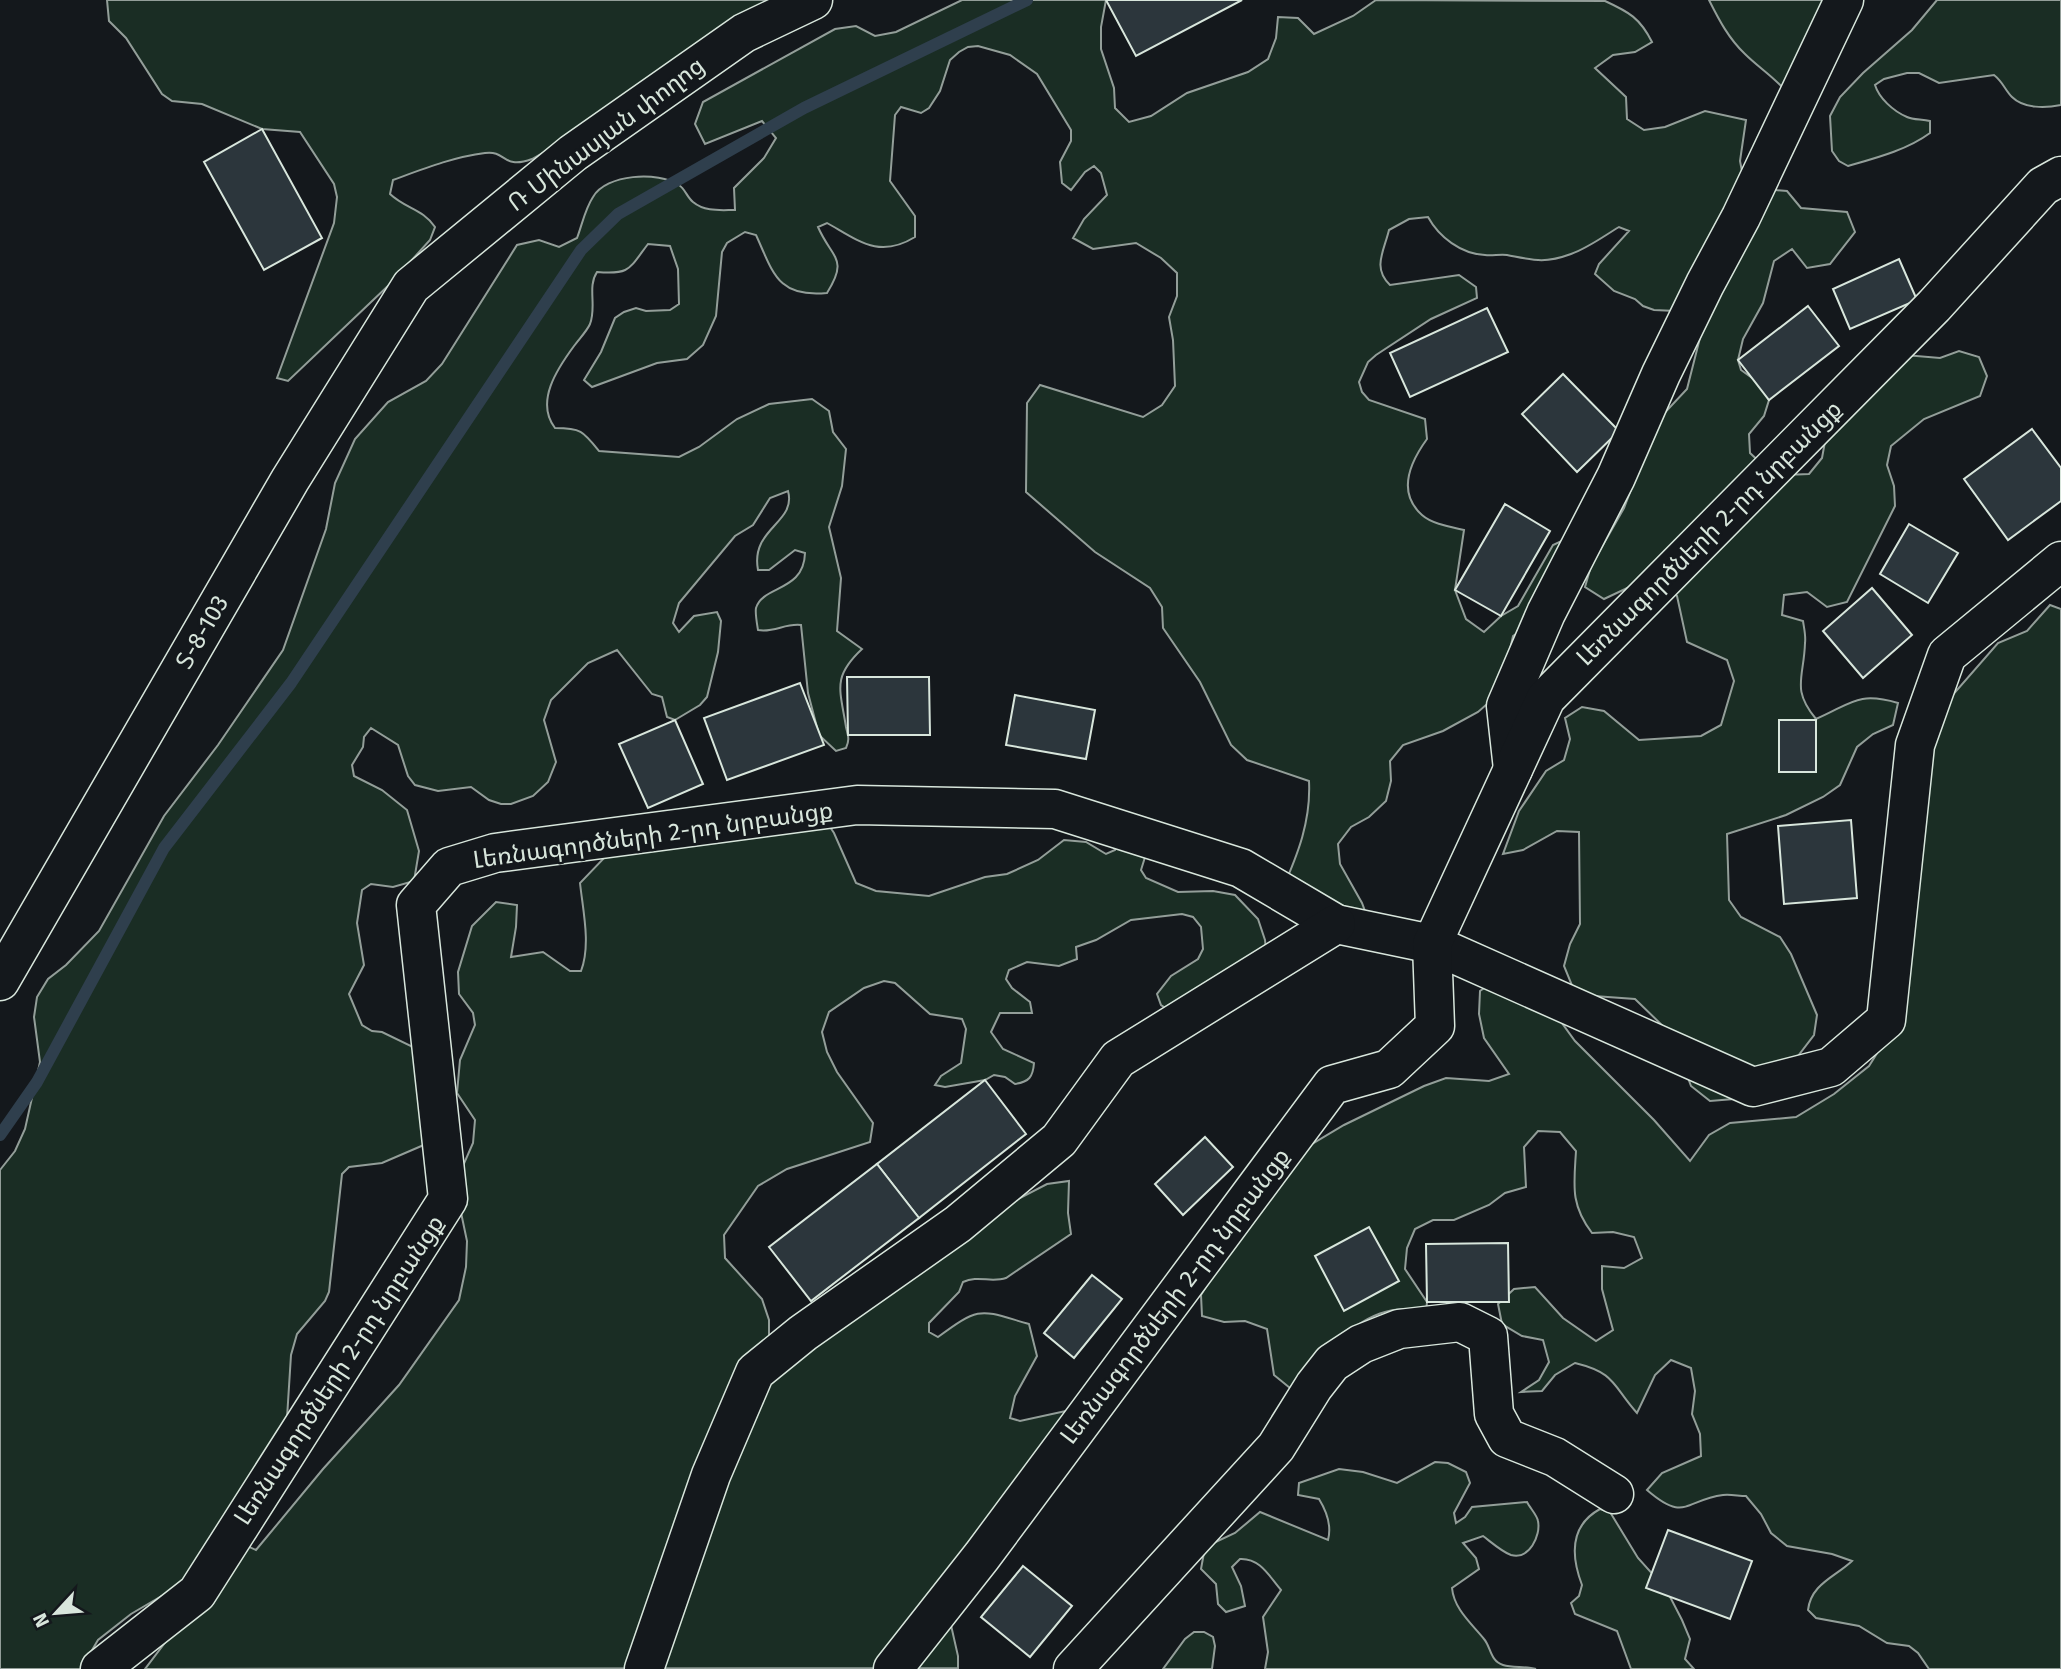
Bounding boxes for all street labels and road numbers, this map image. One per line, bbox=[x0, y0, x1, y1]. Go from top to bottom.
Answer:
street label: Ռ Մինասյան փողոց bbox=[502, 51, 710, 217]
street label: Լեռնագործների 2-րդ նրբանցք bbox=[1571, 395, 1847, 671]
street label: Տ-8-103 bbox=[170, 590, 234, 674]
street label: Լեռնագործների 2-րդ նրբանցք bbox=[471, 796, 835, 874]
street label: Լեռնագործների 2-րդ նրբանցք bbox=[1055, 1143, 1295, 1449]
street label: Լեռնագործների 2-րդ նրբանցք bbox=[228, 1210, 450, 1530]

